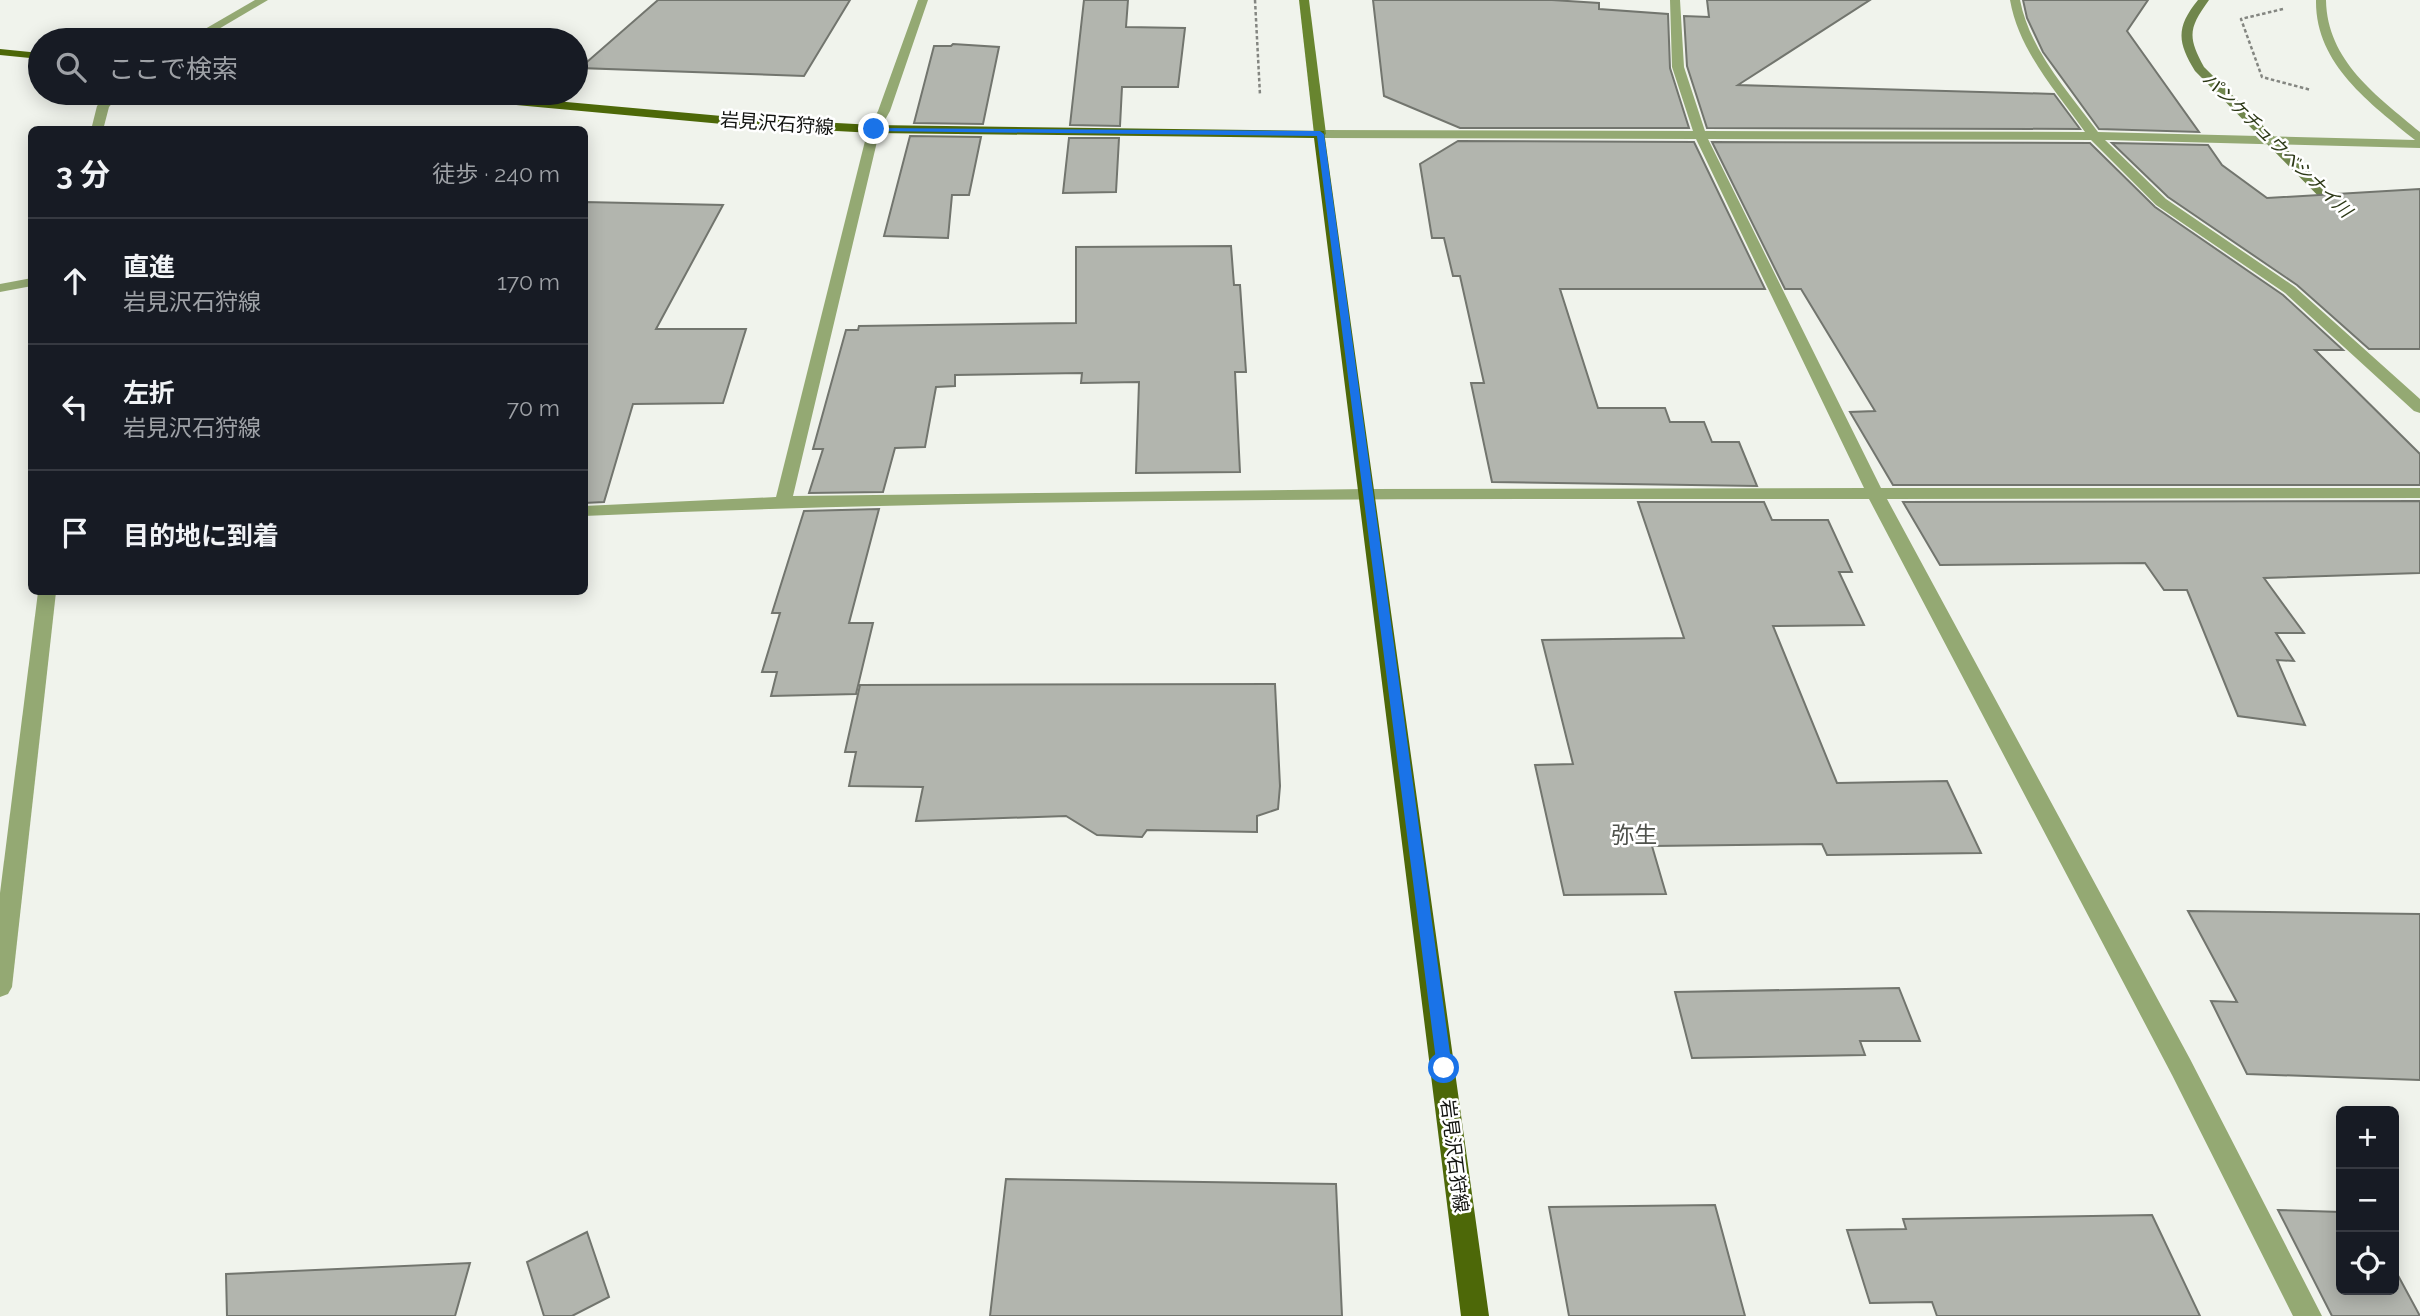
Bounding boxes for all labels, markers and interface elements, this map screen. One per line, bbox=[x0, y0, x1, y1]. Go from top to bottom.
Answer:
search box bbox=[28, 28, 588, 105]
icon: search bbox=[52, 48, 90, 86]
text: ここで検索 bbox=[108, 54, 238, 84]
water label: パンケチュウベシナイ川 bbox=[2199, 68, 2358, 223]
street label: 岩見沢石狩線 bbox=[719, 108, 835, 138]
route end bbox=[858, 113, 889, 144]
text: 3 分 bbox=[56, 157, 110, 192]
text: 徒歩 · 240 m bbox=[432, 160, 560, 187]
text: 直進 bbox=[123, 252, 175, 282]
icon: ahead bbox=[56, 262, 94, 300]
text: 170 m bbox=[497, 268, 560, 295]
text: 岩見沢石狩線 bbox=[123, 288, 261, 315]
text: 左折 bbox=[123, 378, 175, 408]
icon: left bbox=[56, 388, 94, 426]
text: 70 m bbox=[507, 394, 560, 421]
text: 岩見沢石狩線 bbox=[123, 414, 261, 441]
icon: arrive bbox=[56, 514, 94, 552]
text: 目的地に到着 bbox=[123, 521, 279, 551]
district label: 弥生 bbox=[1611, 821, 1657, 848]
route start bbox=[1428, 1052, 1459, 1083]
street label: 岩見沢石狩線 bbox=[1437, 1098, 1473, 1214]
map controls bbox=[2336, 1106, 2399, 1295]
button: + bbox=[2336, 1106, 2399, 1169]
button: − bbox=[2336, 1169, 2399, 1232]
button: locate bbox=[2336, 1232, 2399, 1295]

